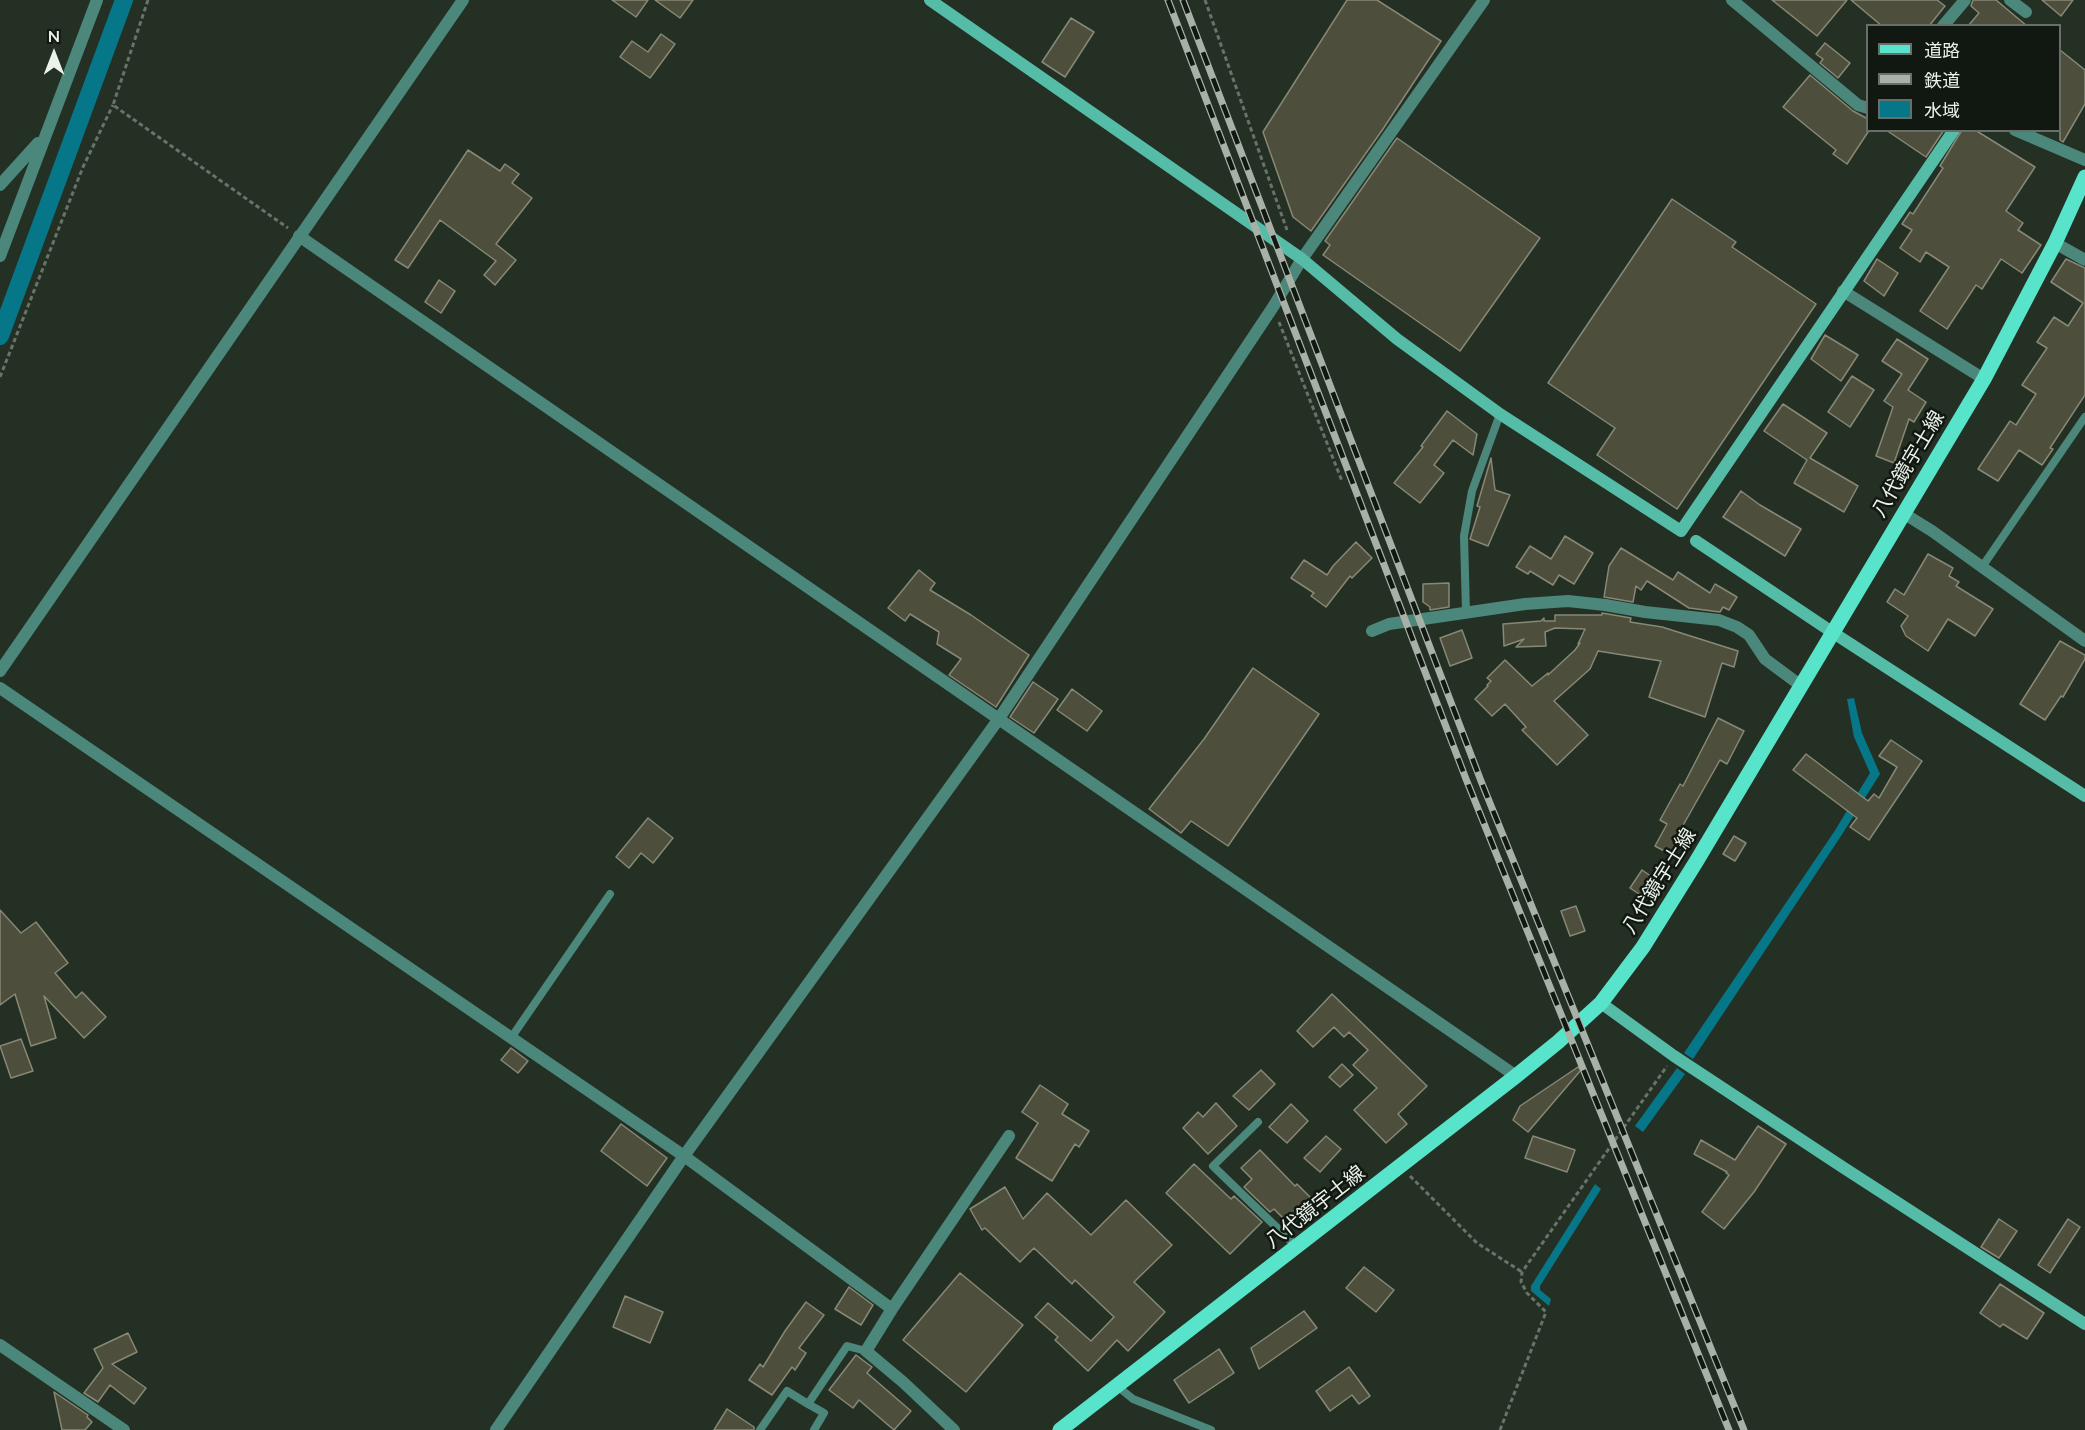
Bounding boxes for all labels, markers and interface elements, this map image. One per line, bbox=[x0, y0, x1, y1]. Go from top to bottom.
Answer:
north arrow bbox=[24, 24, 84, 84]
legend bbox=[1866, 24, 2061, 132]
text: N bbox=[48, 26, 60, 45]
text: 道路 bbox=[1924, 39, 1960, 61]
text: 鉄道 bbox=[1924, 69, 1960, 91]
text: 水域 bbox=[1924, 99, 1960, 121]
street label: 八代鏡宇土線 bbox=[1867, 406, 1949, 522]
street label: 八代鏡宇土線 bbox=[1617, 824, 1701, 938]
street label: 八代鏡宇土線 bbox=[1260, 1161, 1370, 1253]

